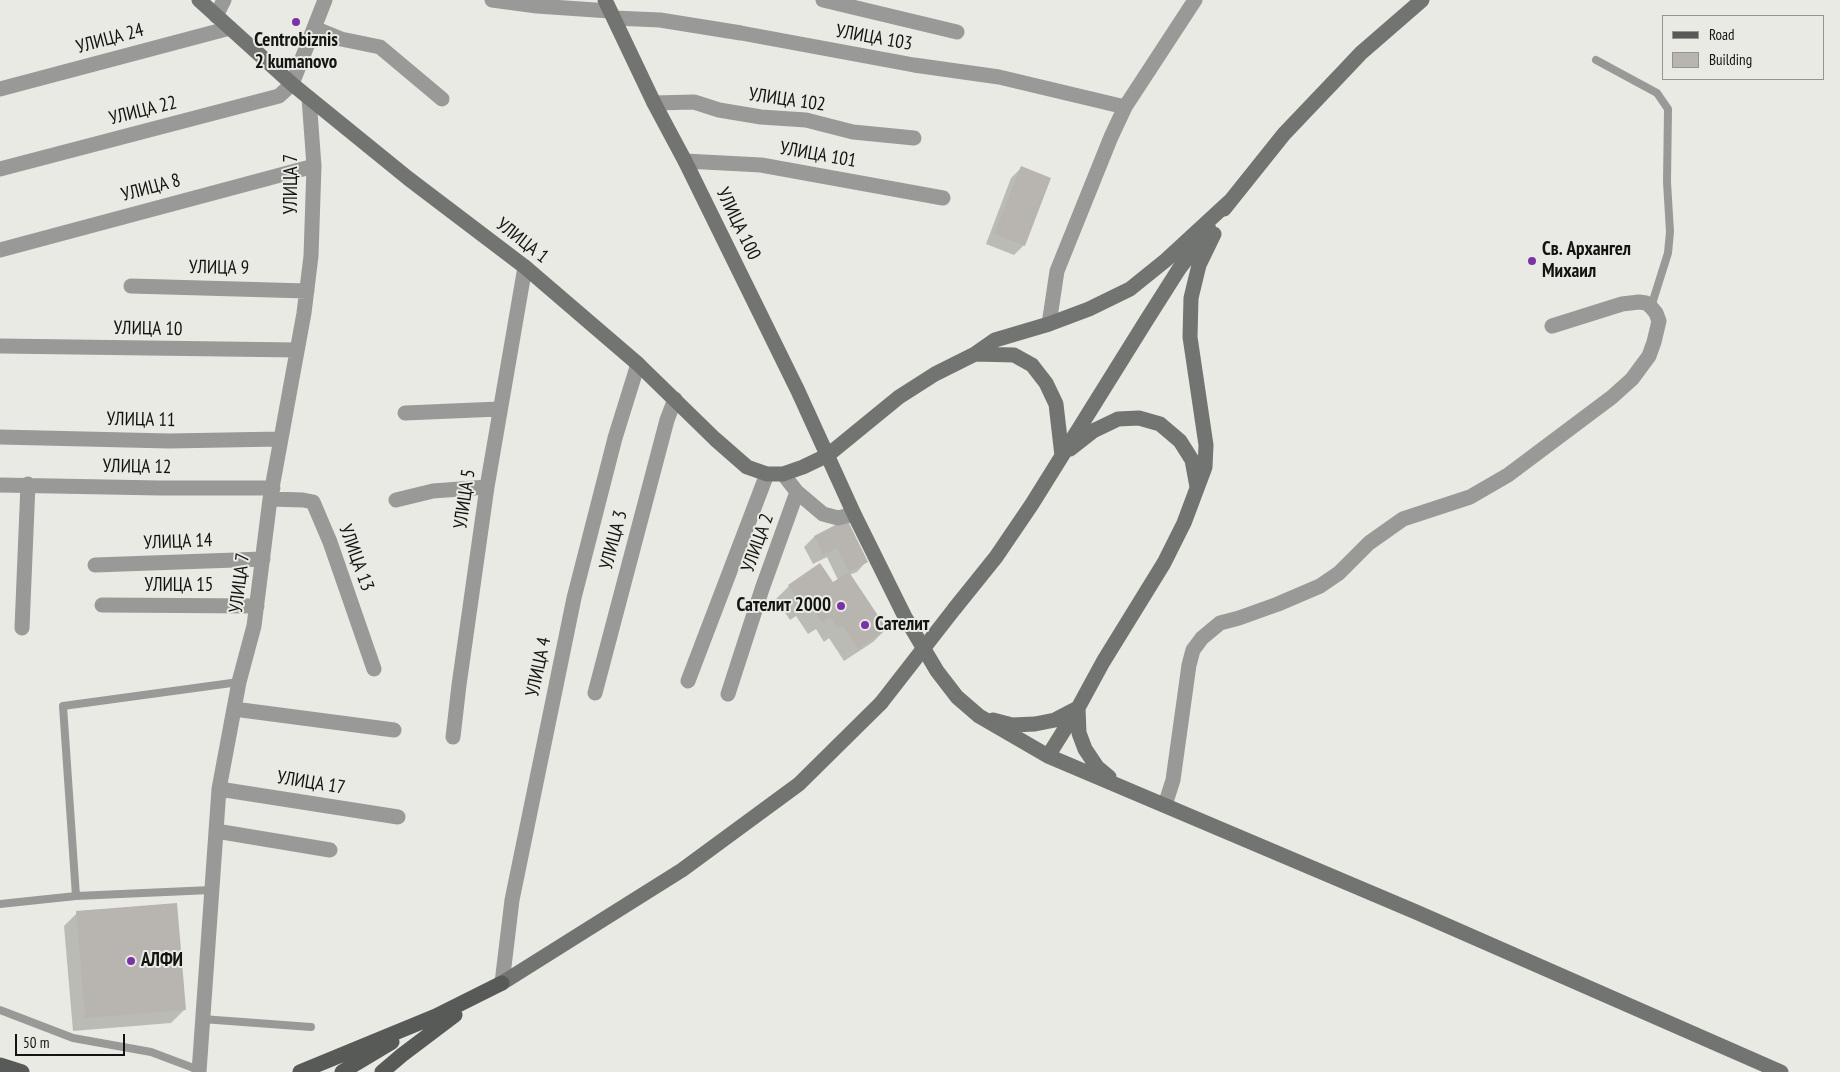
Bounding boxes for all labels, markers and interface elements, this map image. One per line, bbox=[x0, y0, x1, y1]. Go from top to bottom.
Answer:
legend bbox=[1662, 15, 1825, 80]
marker: Centrobiznis 2 kumanovo bbox=[290, 16, 302, 28]
street label: УЛИЦА 24 bbox=[74, 19, 146, 59]
street label: УЛИЦА 103 bbox=[834, 20, 914, 56]
text: Road bbox=[1709, 25, 1735, 44]
place label: Centrobiznis 2 kumanovo bbox=[254, 30, 338, 74]
text: Building bbox=[1709, 50, 1752, 69]
street label: УЛИЦА 102 bbox=[747, 83, 827, 117]
street label: УЛИЦА 22 bbox=[107, 92, 179, 130]
street label: УЛИЦА 101 bbox=[778, 137, 858, 173]
street label: УЛИЦА 7 bbox=[281, 154, 303, 214]
street label: УЛИЦА 8 bbox=[119, 169, 183, 207]
street label: УЛИЦА 100 bbox=[711, 184, 765, 264]
street label: УЛИЦА 1 bbox=[491, 213, 553, 269]
place label: Св. Архангел Михаил bbox=[1542, 239, 1631, 283]
marker: Св. Архангел Михаил bbox=[1526, 255, 1538, 267]
street label: УЛИЦА 9 bbox=[189, 256, 249, 280]
street label: УЛИЦА 10 bbox=[113, 317, 183, 341]
street label: УЛИЦА 11 bbox=[106, 408, 176, 432]
street label: УЛИЦА 12 bbox=[102, 455, 172, 479]
street label: УЛИЦА 5 bbox=[450, 468, 480, 530]
street label: УЛИЦА 3 bbox=[595, 508, 633, 572]
street label: УЛИЦА 2 bbox=[737, 511, 779, 575]
street label: УЛИЦА 13 bbox=[334, 522, 378, 594]
street label: УЛИЦА 14 bbox=[143, 529, 213, 555]
street label: УЛИЦА 7 bbox=[225, 552, 255, 614]
street label: УЛИЦА 15 bbox=[145, 575, 213, 597]
place label: Сателит 2000 bbox=[736, 595, 831, 617]
marker: Сателит 2000 bbox=[835, 600, 847, 612]
place label: Сателит bbox=[875, 614, 929, 636]
marker: Сателит bbox=[859, 619, 871, 631]
street label: УЛИЦА 4 bbox=[522, 635, 556, 699]
street label: УЛИЦА 17 bbox=[275, 766, 347, 800]
place label: АЛФИ bbox=[141, 950, 183, 972]
marker: АЛФИ bbox=[125, 955, 137, 967]
scale bar bbox=[18, 1024, 128, 1056]
text: 50 m bbox=[23, 1033, 49, 1052]

